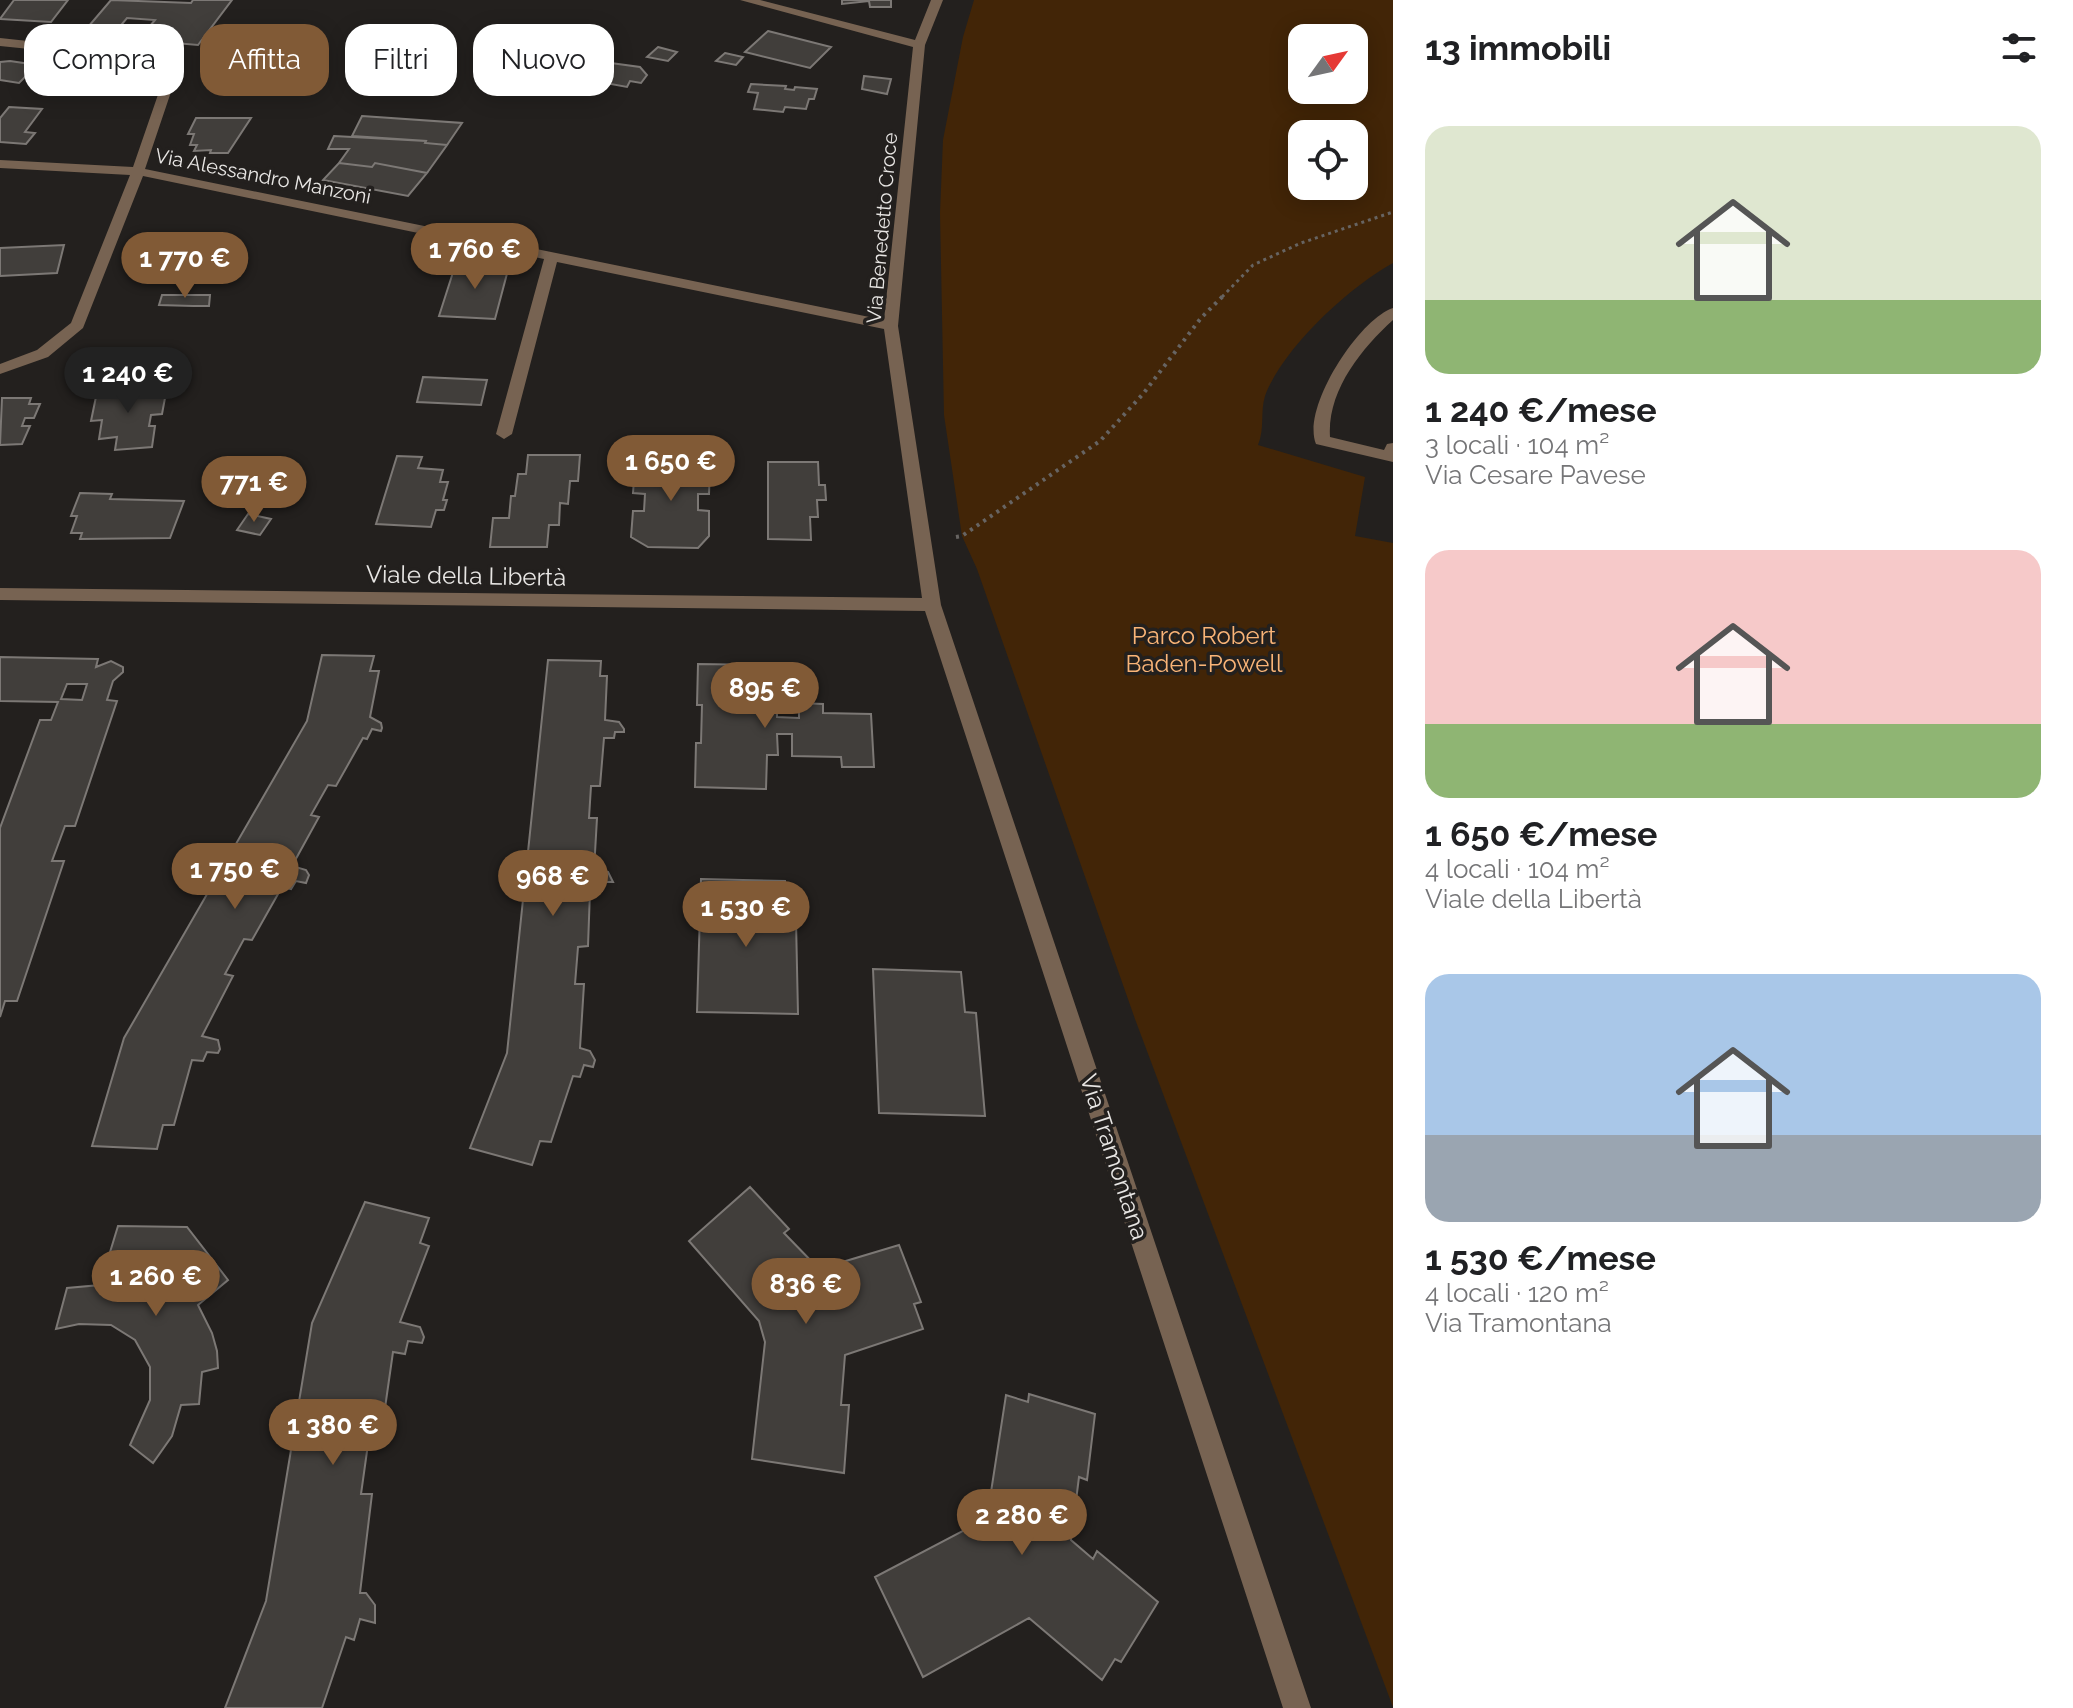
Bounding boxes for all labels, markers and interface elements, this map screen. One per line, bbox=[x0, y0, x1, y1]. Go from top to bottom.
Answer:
chip: Compra bbox=[24, 24, 184, 96]
chip: Affitta bbox=[200, 24, 329, 96]
chip: Filtri bbox=[345, 24, 457, 96]
chip: Nuovo bbox=[473, 24, 614, 96]
north arrow bbox=[1288, 24, 1368, 104]
map controls bbox=[1288, 24, 1368, 200]
icon: filters bbox=[1997, 26, 2041, 70]
text: 13 immobili bbox=[1425, 28, 1611, 68]
button: locate bbox=[1288, 120, 1368, 200]
street label: Via Benedetto Croce bbox=[862, 131, 902, 325]
street label: Via Alessandro Manzoni bbox=[153, 143, 373, 209]
icon: home bbox=[1661, 178, 1805, 322]
pin: 1 760 € bbox=[401, 223, 549, 291]
pin: 1 770 € bbox=[111, 232, 259, 300]
text: 1 760 € bbox=[429, 234, 521, 264]
text: 1 770 € bbox=[139, 243, 231, 273]
pin: 1 240 € bbox=[54, 347, 202, 415]
text: 1 240 € bbox=[82, 358, 174, 388]
text: 1 240 €/mese bbox=[1425, 390, 1657, 430]
text: 3 locali · 104 m² bbox=[1425, 430, 1609, 460]
pin: 1 650 € bbox=[597, 435, 745, 503]
text: 1 650 € bbox=[625, 446, 717, 476]
pin: 771 € bbox=[198, 456, 310, 524]
text: Via Cesare Pavese bbox=[1425, 460, 1646, 490]
text: 771 € bbox=[219, 467, 289, 497]
street label: Viale della Libertà bbox=[366, 559, 566, 592]
icon: home bbox=[1661, 602, 1805, 746]
park label: Parco Robert Baden-Powell bbox=[1126, 621, 1283, 678]
pin: 895 € bbox=[709, 662, 821, 730]
text: 895 € bbox=[729, 673, 801, 703]
text: 1 650 €/mese bbox=[1425, 814, 1657, 854]
pin: 1 750 € bbox=[161, 843, 309, 911]
pin: 968 € bbox=[497, 850, 609, 918]
text: 1 750 € bbox=[190, 854, 280, 884]
text: 4 locali · 104 m² bbox=[1425, 854, 1610, 884]
text: 968 € bbox=[516, 861, 590, 891]
pin: 1 530 € bbox=[672, 881, 820, 949]
text: Viale della Libertà bbox=[1425, 884, 1642, 914]
text: 1 530 € bbox=[701, 892, 791, 922]
icon: home bbox=[1661, 1026, 1805, 1170]
street label: Via Tramontana bbox=[1074, 1070, 1155, 1243]
text: 1 530 €/mese bbox=[1425, 1238, 1656, 1278]
pin: 1 260 € bbox=[82, 1250, 230, 1318]
pin: 836 € bbox=[750, 1258, 862, 1326]
text: 1 260 € bbox=[110, 1261, 202, 1291]
text: 836 € bbox=[770, 1269, 842, 1299]
text: 4 locali · 120 m² bbox=[1425, 1278, 1609, 1308]
text: Via Tramontana bbox=[1425, 1308, 1612, 1338]
pin: 1 380 € bbox=[259, 1399, 407, 1467]
text: 1 380 € bbox=[287, 1410, 379, 1440]
pin: 2 280 € bbox=[948, 1489, 1096, 1557]
text: 2 280 € bbox=[975, 1500, 1069, 1530]

